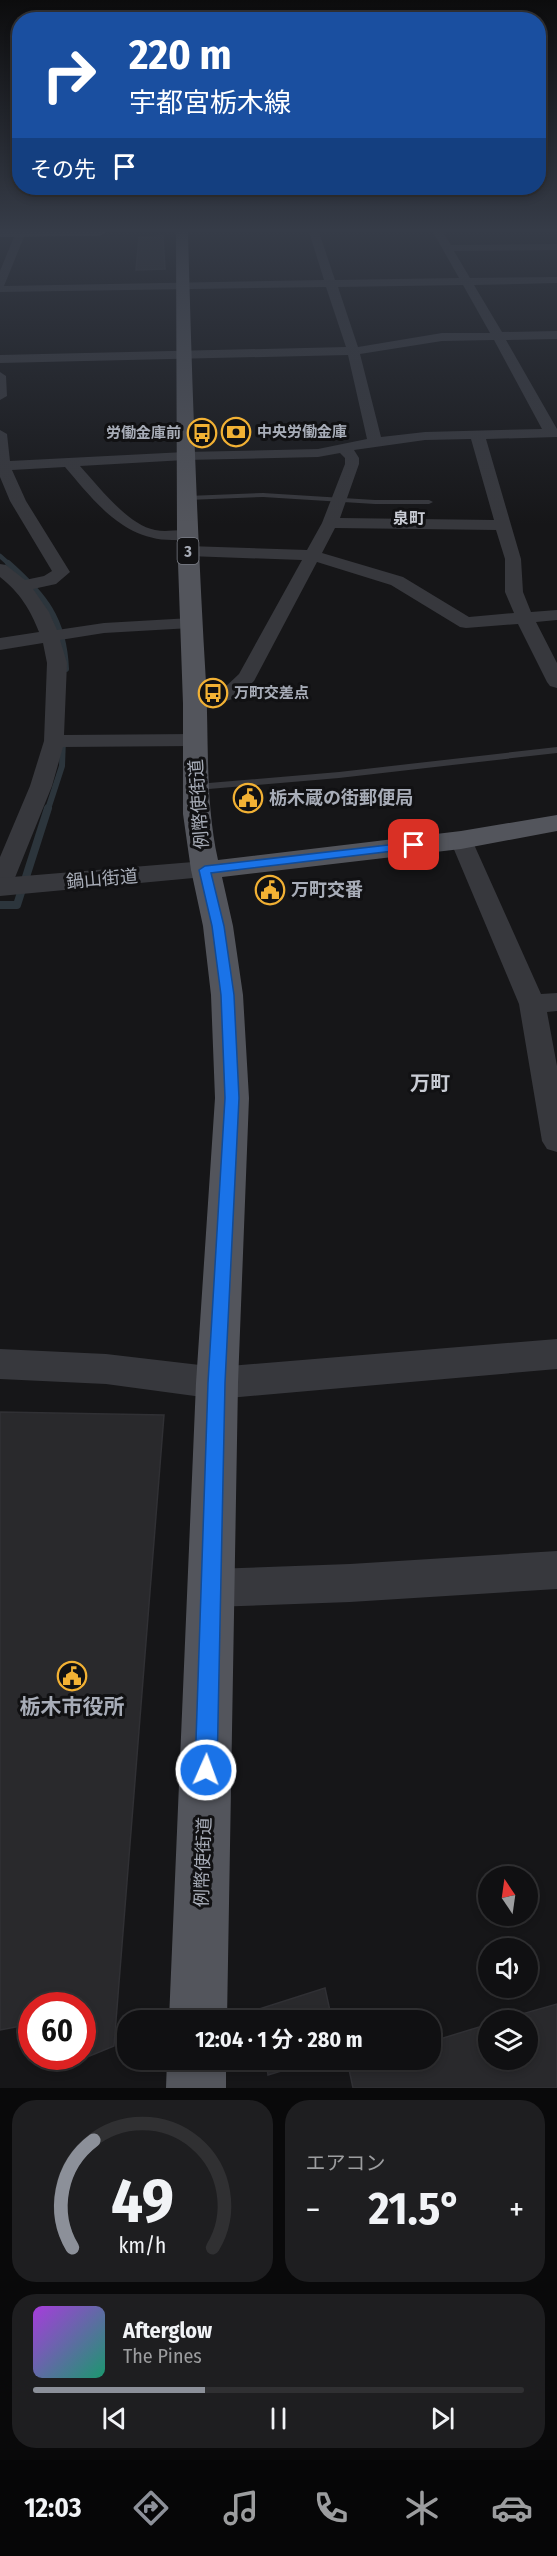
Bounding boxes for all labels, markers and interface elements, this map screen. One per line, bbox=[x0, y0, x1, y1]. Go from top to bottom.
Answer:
text: 220 m bbox=[129, 30, 232, 80]
icon: right bbox=[30, 36, 108, 114]
text: 宇都宮栃木線 bbox=[129, 87, 291, 119]
icon: arrive bbox=[108, 150, 141, 183]
text: その先 bbox=[30, 156, 96, 183]
bank icon: 中央労働金庫 bbox=[220, 416, 252, 448]
bus stop icon: 労働金庫前 bbox=[186, 417, 218, 449]
place label: 中央労働金庫 bbox=[257, 423, 347, 441]
place label: 労働金庫前 bbox=[106, 424, 181, 442]
district label: 泉町 bbox=[393, 509, 425, 528]
road number: 3 bbox=[178, 538, 198, 564]
bus stop icon: 万町交差点 bbox=[197, 677, 229, 709]
place label: 万町交差点 bbox=[234, 684, 309, 702]
street label: 例幣使街道 bbox=[185, 758, 213, 850]
public building icon: 栃木蔵の街郵便局 bbox=[232, 782, 264, 814]
place label: 栃木蔵の街郵便局 bbox=[269, 787, 413, 809]
pin bbox=[388, 819, 439, 870]
icon: arrive bbox=[397, 828, 430, 861]
street label: 鍋山街道 bbox=[65, 865, 139, 893]
public building icon: 万町交番 bbox=[254, 874, 286, 906]
place label: 万町交番 bbox=[291, 879, 363, 901]
district label: 万町 bbox=[410, 1071, 450, 1095]
public building icon: 栃木市役所 bbox=[56, 1660, 88, 1692]
place label: 栃木市役所 bbox=[20, 1694, 125, 1720]
position arrow bbox=[174, 1738, 238, 1802]
street label: 例幣使街道 bbox=[190, 1817, 216, 1907]
north arrow bbox=[478, 1866, 538, 1926]
map controls bbox=[478, 1866, 538, 2070]
button: sound bbox=[478, 1938, 538, 1998]
speed limit sign: 60 bbox=[18, 1992, 96, 2070]
button: layers bbox=[478, 2010, 538, 2070]
text: 12:04 · 1 分 · 280 m bbox=[195, 2026, 363, 2053]
text: エアコン bbox=[306, 2151, 386, 2175]
text: 49 bbox=[111, 2164, 174, 2239]
text: 21.5° bbox=[368, 2182, 461, 2236]
text: − bbox=[306, 2190, 320, 2230]
text: + bbox=[509, 2190, 524, 2230]
text: km/h bbox=[118, 2233, 166, 2259]
text: Afterglow bbox=[123, 2317, 212, 2344]
text: The Pines bbox=[123, 2344, 202, 2368]
icon: previous bbox=[98, 2402, 131, 2435]
icon: pause bbox=[262, 2402, 295, 2435]
icon: next bbox=[426, 2402, 459, 2435]
icon: directions bbox=[130, 2487, 172, 2529]
icon: music bbox=[220, 2487, 262, 2529]
icon: phone bbox=[310, 2487, 352, 2529]
icon: climate bbox=[401, 2487, 443, 2529]
icon: car bbox=[491, 2487, 533, 2529]
text: 12:03 bbox=[24, 2492, 81, 2524]

